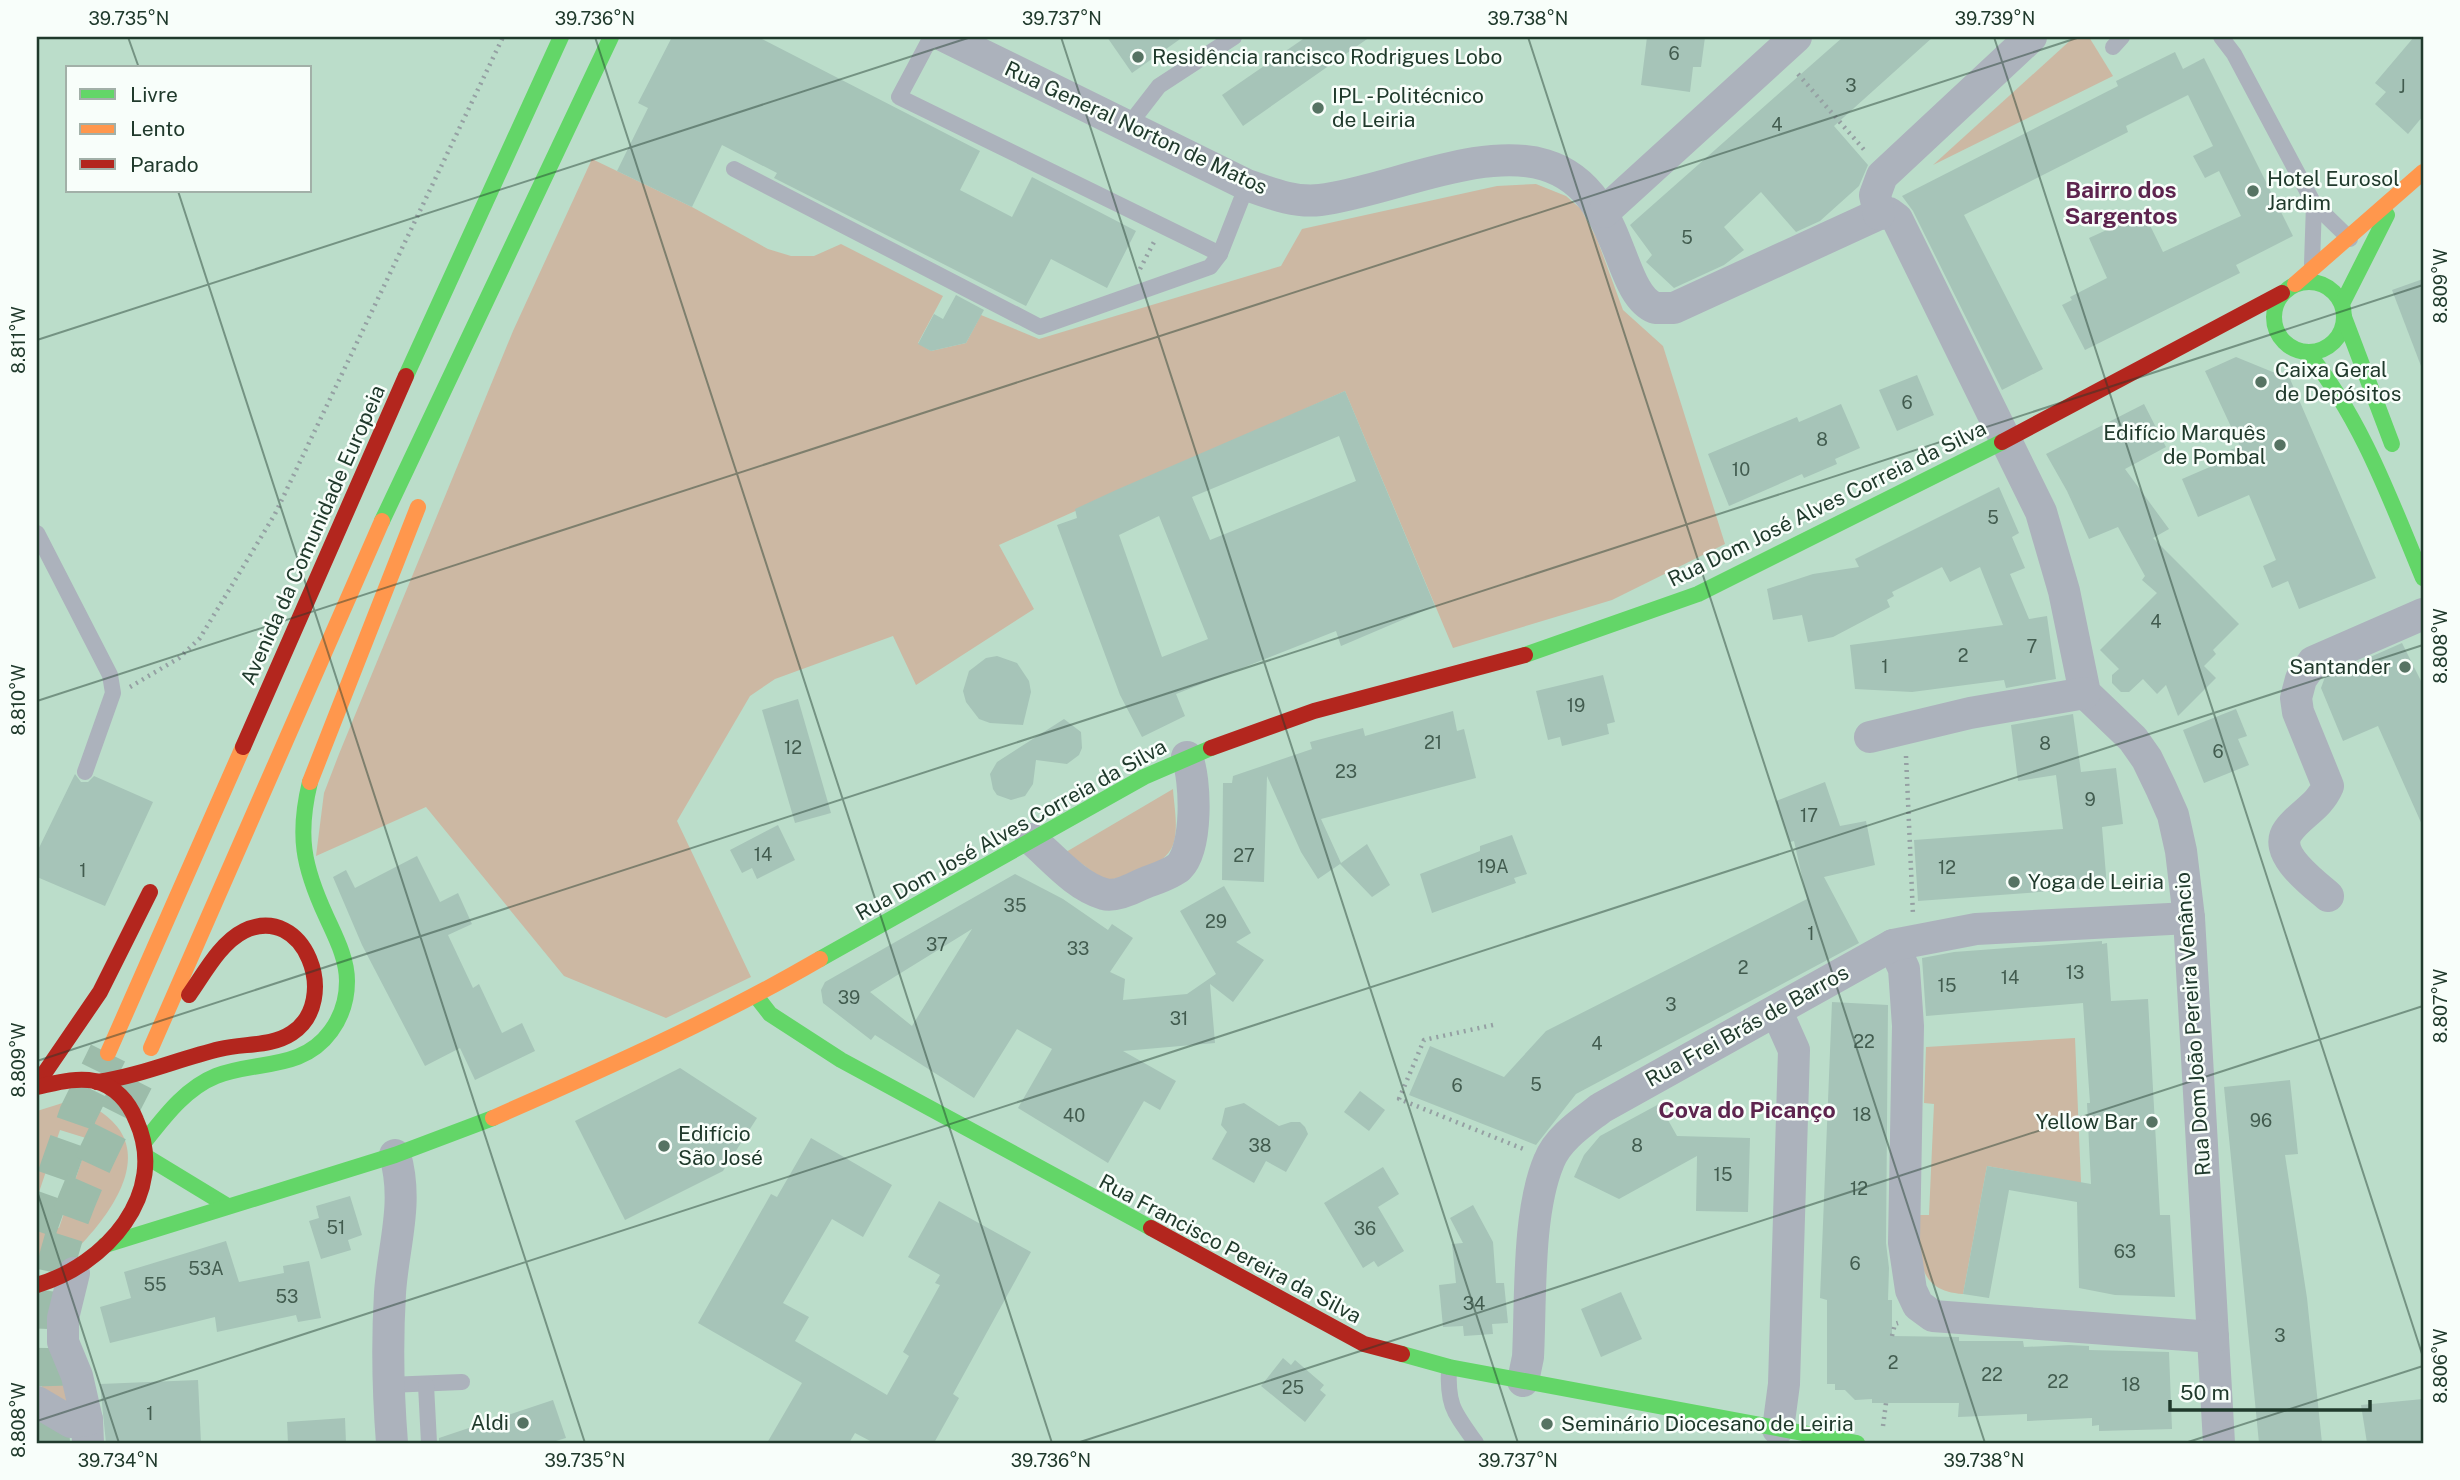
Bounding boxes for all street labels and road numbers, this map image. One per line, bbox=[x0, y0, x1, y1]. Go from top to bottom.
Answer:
street label: Rua General Norton de Matos bbox=[1001, 56, 1271, 199]
street label: Avenida da Comunidade Europeia bbox=[235, 381, 390, 689]
street label: Rua Dom José Alves Correia da Silva bbox=[1663, 415, 1990, 592]
street label: Rua Dom José Alves Correia da Silva bbox=[851, 733, 1171, 926]
street label: Rua Dom João Pereira Venâncio bbox=[2169, 871, 2216, 1177]
street label: Rua Frei Brás de Barros bbox=[1641, 959, 1853, 1092]
street label: Rua Francisco Pereira da Silva bbox=[1095, 1169, 1366, 1328]

